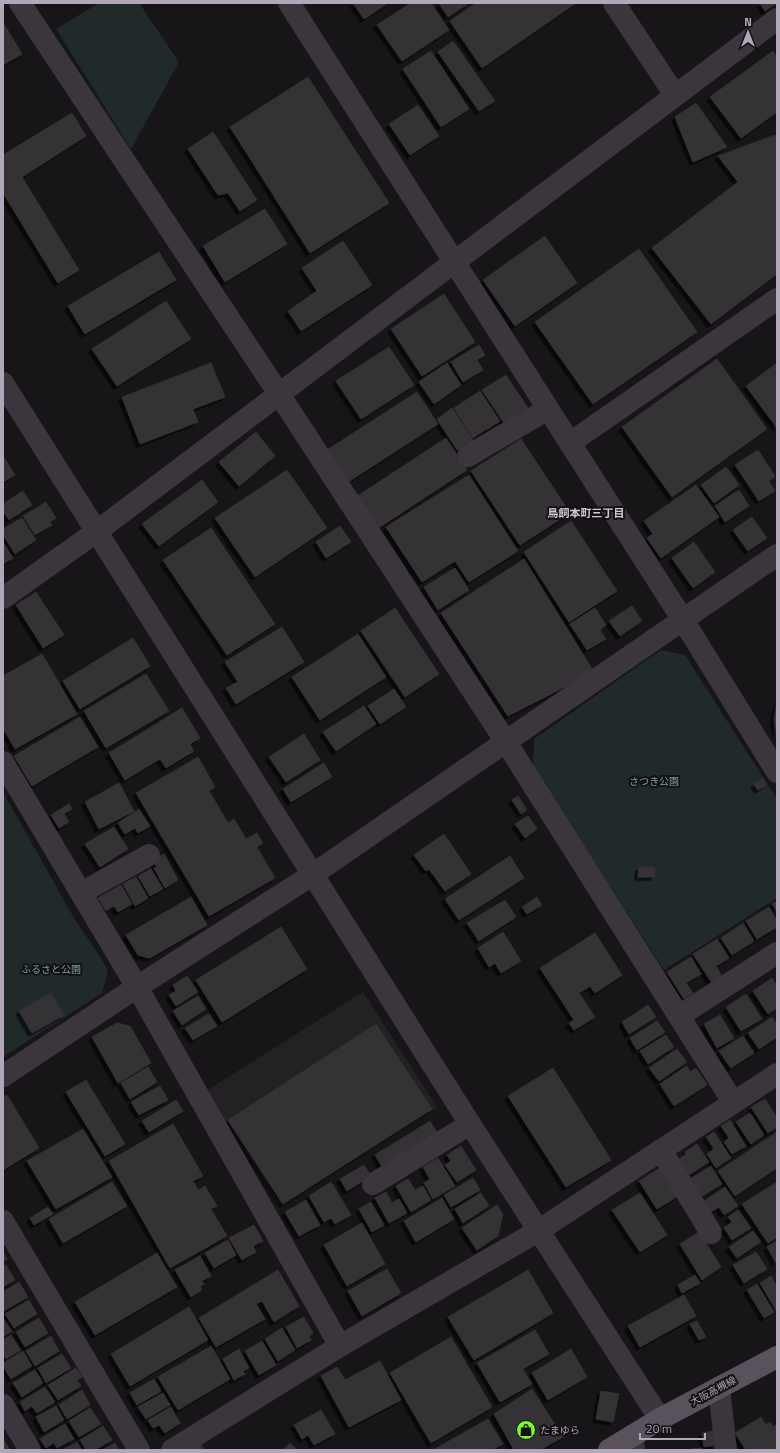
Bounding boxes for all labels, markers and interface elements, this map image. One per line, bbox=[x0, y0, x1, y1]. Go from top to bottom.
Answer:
north arrow bbox=[728, 12, 768, 52]
text: N bbox=[744, 14, 752, 30]
district label: 鳥飼本町三丁目 bbox=[548, 505, 625, 521]
park label: さつき公園 bbox=[629, 774, 679, 789]
park label: ふるさと公園 bbox=[21, 962, 81, 977]
street label: 大阪高槻線 bbox=[687, 1373, 739, 1409]
scale bar bbox=[640, 1415, 705, 1441]
shop icon: たまゆら bbox=[515, 1419, 537, 1441]
text: 20 m bbox=[646, 1419, 672, 1438]
place label: たまゆら bbox=[540, 1423, 580, 1438]

